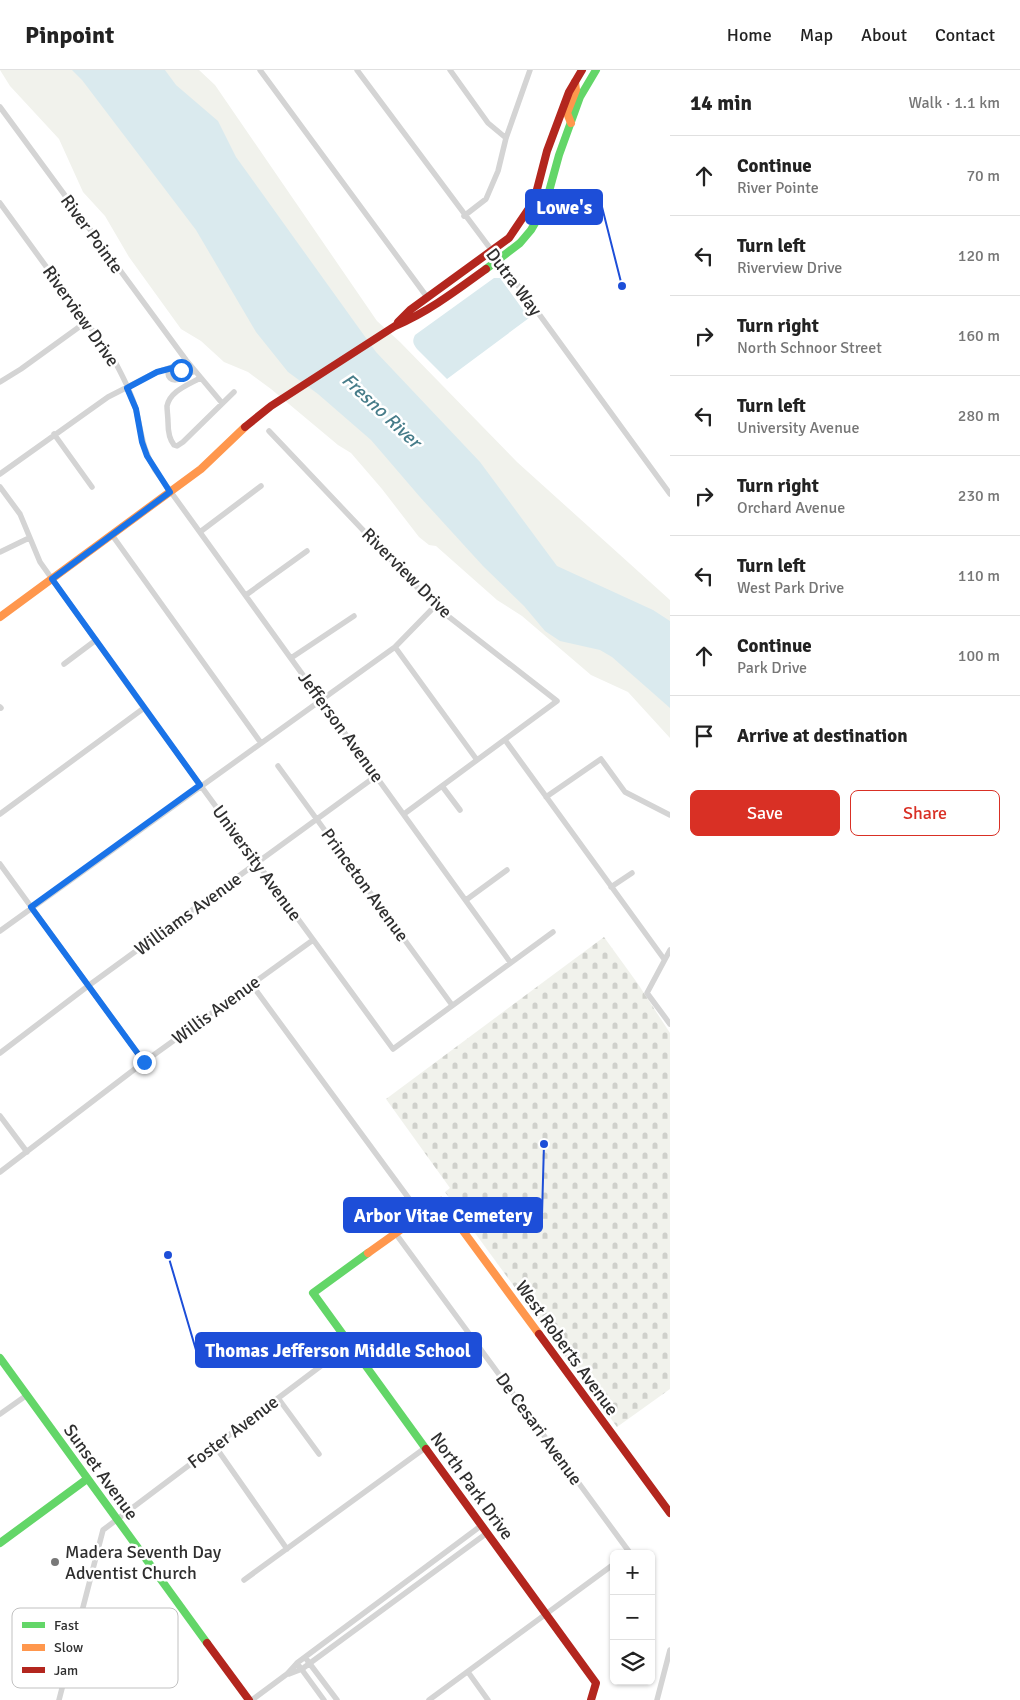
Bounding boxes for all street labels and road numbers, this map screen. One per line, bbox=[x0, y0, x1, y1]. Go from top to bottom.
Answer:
street label: River Pointe bbox=[56, 190, 128, 278]
street label: Dutra Way bbox=[481, 244, 547, 321]
street label: Riverview Drive bbox=[38, 261, 124, 371]
street label: Riverview Drive bbox=[357, 523, 457, 623]
street label: Jefferson Avenue bbox=[293, 667, 389, 787]
street label: University Avenue bbox=[208, 801, 306, 925]
street label: Princeton Avenue bbox=[317, 824, 413, 946]
street label: Williams Avenue bbox=[130, 868, 246, 960]
street label: Willis Avenue bbox=[168, 971, 264, 1049]
street label: West Roberts Avenue bbox=[511, 1276, 623, 1420]
street label: De Cesari Avenue bbox=[491, 1369, 587, 1489]
street label: Foster Avenue bbox=[183, 1391, 283, 1473]
street label: Sunset Avenue bbox=[59, 1420, 143, 1524]
street label: North Park Drive bbox=[426, 1428, 518, 1544]

